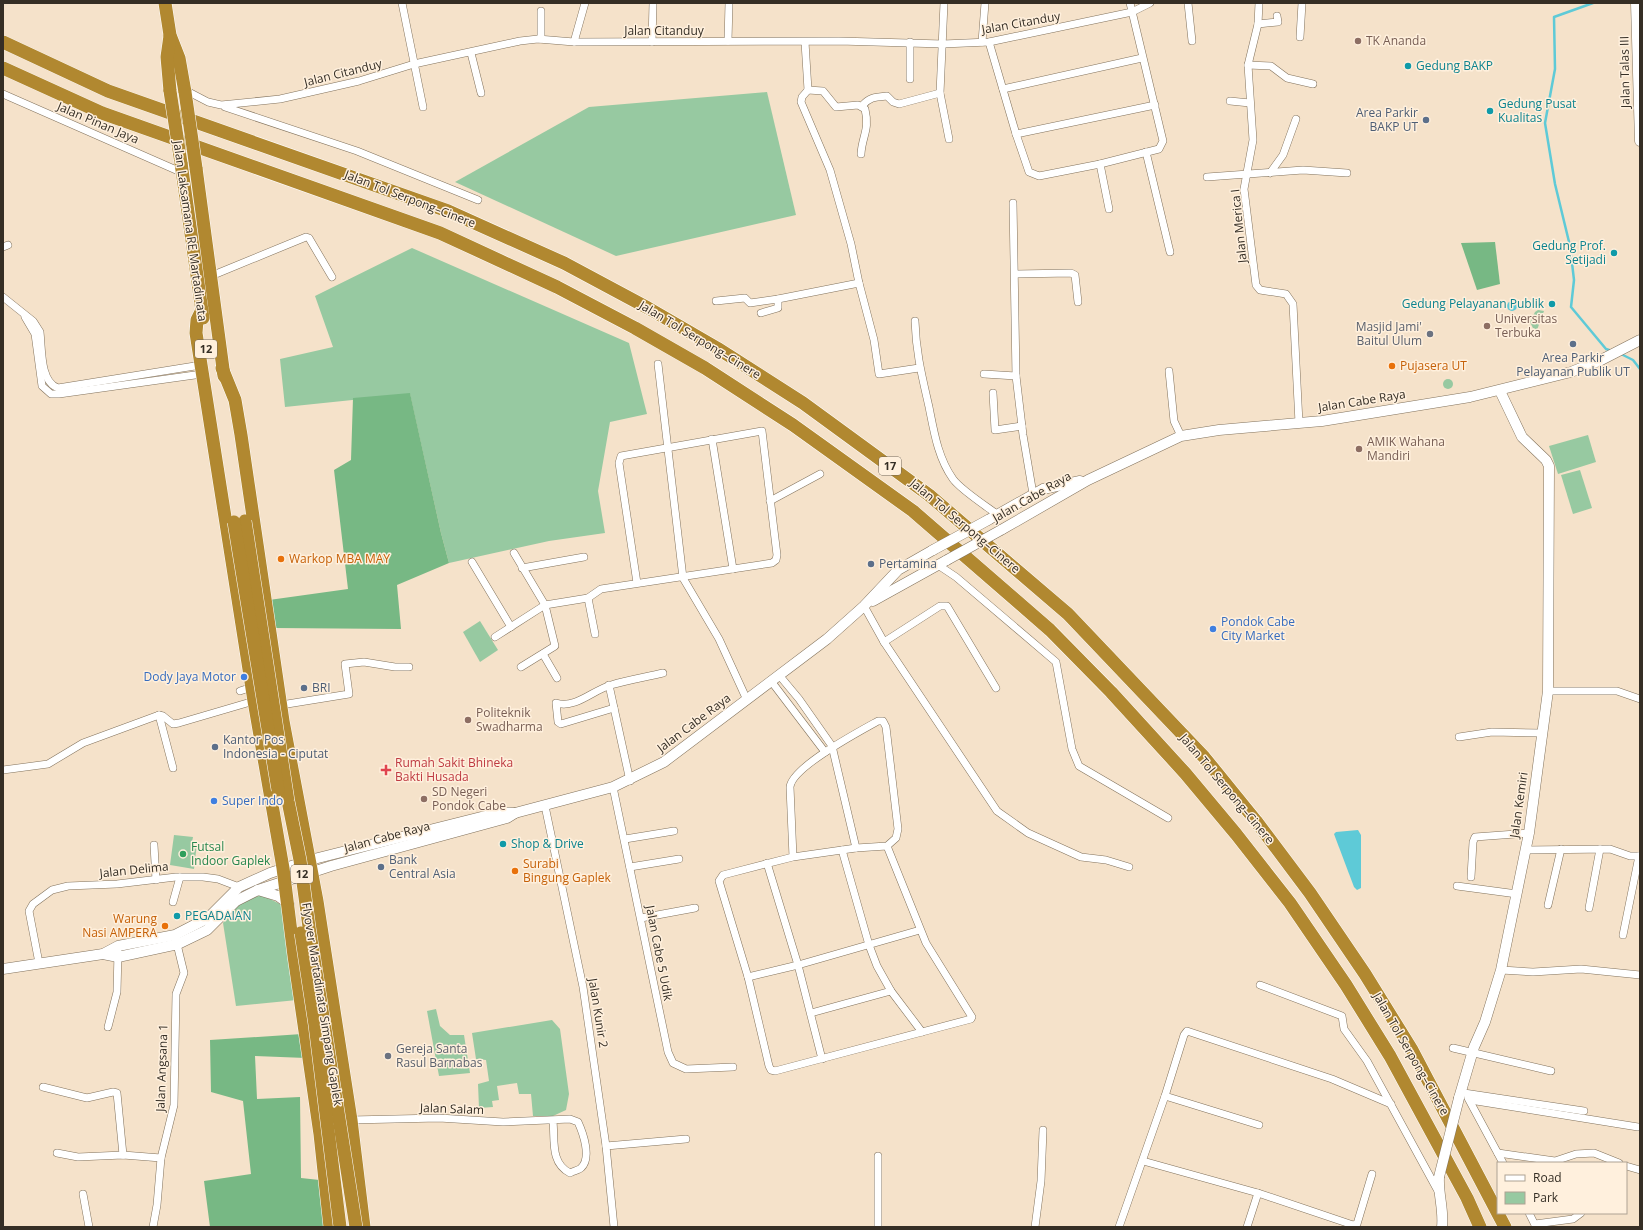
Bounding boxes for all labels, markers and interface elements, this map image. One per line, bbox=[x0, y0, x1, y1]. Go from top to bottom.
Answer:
street label: Jalan Citanduy bbox=[979, 7, 1063, 38]
street label: Jalan Citanduy bbox=[623, 22, 705, 39]
place label: TK Ananda bbox=[1366, 32, 1426, 49]
marker: TK Ananda bbox=[1353, 36, 1363, 46]
street label: Jalan Talas III bbox=[1615, 36, 1634, 109]
street label: Jalan Citanduy bbox=[301, 54, 385, 91]
place label: Gedung BAKP bbox=[1416, 57, 1493, 74]
marker: Gedung BAKP bbox=[1403, 61, 1413, 71]
place label: Gedung Pusat Kualitas bbox=[1498, 95, 1576, 126]
street label: Jalan Pinan Jaya bbox=[54, 97, 142, 147]
place label: Area Parkir BAKP UT bbox=[1356, 104, 1418, 135]
marker: Gedung Pusat Kualitas bbox=[1485, 106, 1495, 116]
marker: Area Parkir BAKP UT bbox=[1421, 115, 1431, 125]
street label: Jalan Laksamana RE Martadinata bbox=[169, 138, 212, 322]
street label: Jalan Tol Serpong–Cinere bbox=[341, 165, 478, 231]
street label: Jalan Merica I bbox=[1226, 188, 1251, 265]
place label: Gedung Prof. Setijadi bbox=[1532, 237, 1606, 268]
marker: Gedung Prof. Setijadi bbox=[1609, 248, 1619, 258]
place label: Gedung Pelayanan Publik bbox=[1402, 295, 1545, 312]
street label: Jalan Tol Serpong–Cinere bbox=[635, 296, 764, 383]
marker: Gedung Pelayanan Publik bbox=[1547, 299, 1557, 309]
place label: Universitas Terbuka bbox=[1495, 310, 1557, 341]
place label: Masjid Jami' Baitul Ulum bbox=[1356, 318, 1422, 349]
marker: Universitas Terbuka bbox=[1482, 321, 1492, 331]
marker: Masjid Jami' Baitul Ulum bbox=[1425, 329, 1435, 339]
marker: Area Parkir Pelayanan Publik UT bbox=[1568, 339, 1578, 349]
road number: 12 bbox=[195, 340, 217, 358]
place label: Area Parkir Pelayanan Publik UT bbox=[1516, 349, 1630, 380]
place label: Pujasera UT bbox=[1400, 357, 1467, 374]
marker: Pujasera UT bbox=[1387, 361, 1397, 371]
street label: Jalan Cabe Raya bbox=[1316, 385, 1407, 416]
place label: AMIK Wahana Mandiri bbox=[1367, 433, 1445, 464]
marker: AMIK Wahana Mandiri bbox=[1354, 444, 1364, 454]
road number: 17 bbox=[879, 457, 901, 475]
street label: Jalan Cabe Raya bbox=[988, 467, 1074, 526]
street label: Jalan Tol Serpong–Cinere bbox=[906, 474, 1024, 577]
place label: Warkop MBA MAY bbox=[289, 550, 390, 567]
marker: Warkop MBA MAY bbox=[276, 554, 286, 564]
place label: Pertamina bbox=[879, 555, 937, 572]
marker: Pertamina bbox=[866, 559, 876, 569]
place label: Pondok Cabe City Market bbox=[1221, 613, 1295, 644]
marker: Pondok Cabe City Market bbox=[1208, 624, 1218, 634]
place label: Dody Jaya Motor bbox=[144, 668, 236, 685]
marker: Dody Jaya Motor bbox=[239, 672, 249, 682]
place label: BRI bbox=[312, 679, 331, 696]
marker: BRI bbox=[299, 683, 309, 693]
street label: Jalan Cabe Raya bbox=[653, 689, 734, 757]
place label: Politeknik Swadharma bbox=[476, 704, 543, 735]
marker: Politeknik Swadharma bbox=[463, 715, 473, 725]
street label: Jalan Tol Serpong–Cinere bbox=[1176, 729, 1279, 848]
place label: Kantor Pos Indonesia - Ciputat bbox=[223, 731, 328, 762]
marker: Kantor Pos Indonesia - Ciputat bbox=[210, 742, 220, 752]
place label: Rumah Sakit Bhineka Bakti Husada bbox=[395, 754, 513, 785]
marker: Rumah Sakit Bhineka Bakti Husada bbox=[380, 764, 392, 776]
street label: Jalan Kemiri bbox=[1505, 771, 1532, 840]
place label: SD Negeri Pondok Cabe bbox=[432, 783, 506, 814]
place label: Super Indo bbox=[222, 792, 283, 809]
marker: SD Negeri Pondok Cabe bbox=[419, 794, 429, 804]
marker: Super Indo bbox=[209, 796, 219, 806]
street label: Jalan Cabe Raya bbox=[341, 817, 432, 856]
place label: Shop & Drive bbox=[511, 835, 584, 852]
place label: Futsal Indoor Gaplek bbox=[191, 838, 271, 869]
marker: Shop & Drive bbox=[498, 839, 508, 849]
marker: Futsal Indoor Gaplek bbox=[178, 849, 188, 859]
place label: Bank Central Asia bbox=[389, 851, 456, 882]
place label: Surabi Bingung Gaplek bbox=[523, 855, 612, 886]
street label: Jalan Delima bbox=[98, 857, 169, 882]
marker: Bank Central Asia bbox=[376, 862, 386, 872]
road number: 12 bbox=[291, 865, 313, 883]
marker: Surabi Bingung Gaplek bbox=[510, 866, 520, 876]
street label: Flyover Martadinata Simpang Gaplek bbox=[298, 901, 347, 1107]
street label: Jalan Cabe 5 Udik bbox=[642, 903, 677, 1003]
place label: PEGADAIAN bbox=[185, 907, 251, 924]
place label: Warung Nasi AMPERA bbox=[82, 910, 157, 941]
marker: PEGADAIAN bbox=[172, 911, 182, 921]
marker: Warung Nasi AMPERA bbox=[160, 921, 170, 931]
street label: Jalan Kunir 2 bbox=[584, 976, 612, 1049]
street label: Jalan Tol Serpong–Cinere bbox=[1369, 988, 1454, 1118]
street label: Jalan Angsana 1 bbox=[151, 1024, 172, 1113]
place label: Gereja Santa Rasul Barnabas bbox=[396, 1040, 483, 1071]
marker: Gereja Santa Rasul Barnabas bbox=[383, 1051, 393, 1061]
street label: Jalan Salam bbox=[419, 1099, 484, 1118]
legend bbox=[1497, 1162, 1627, 1214]
text: Road bbox=[1533, 1169, 1562, 1186]
text: Park bbox=[1533, 1189, 1559, 1206]

